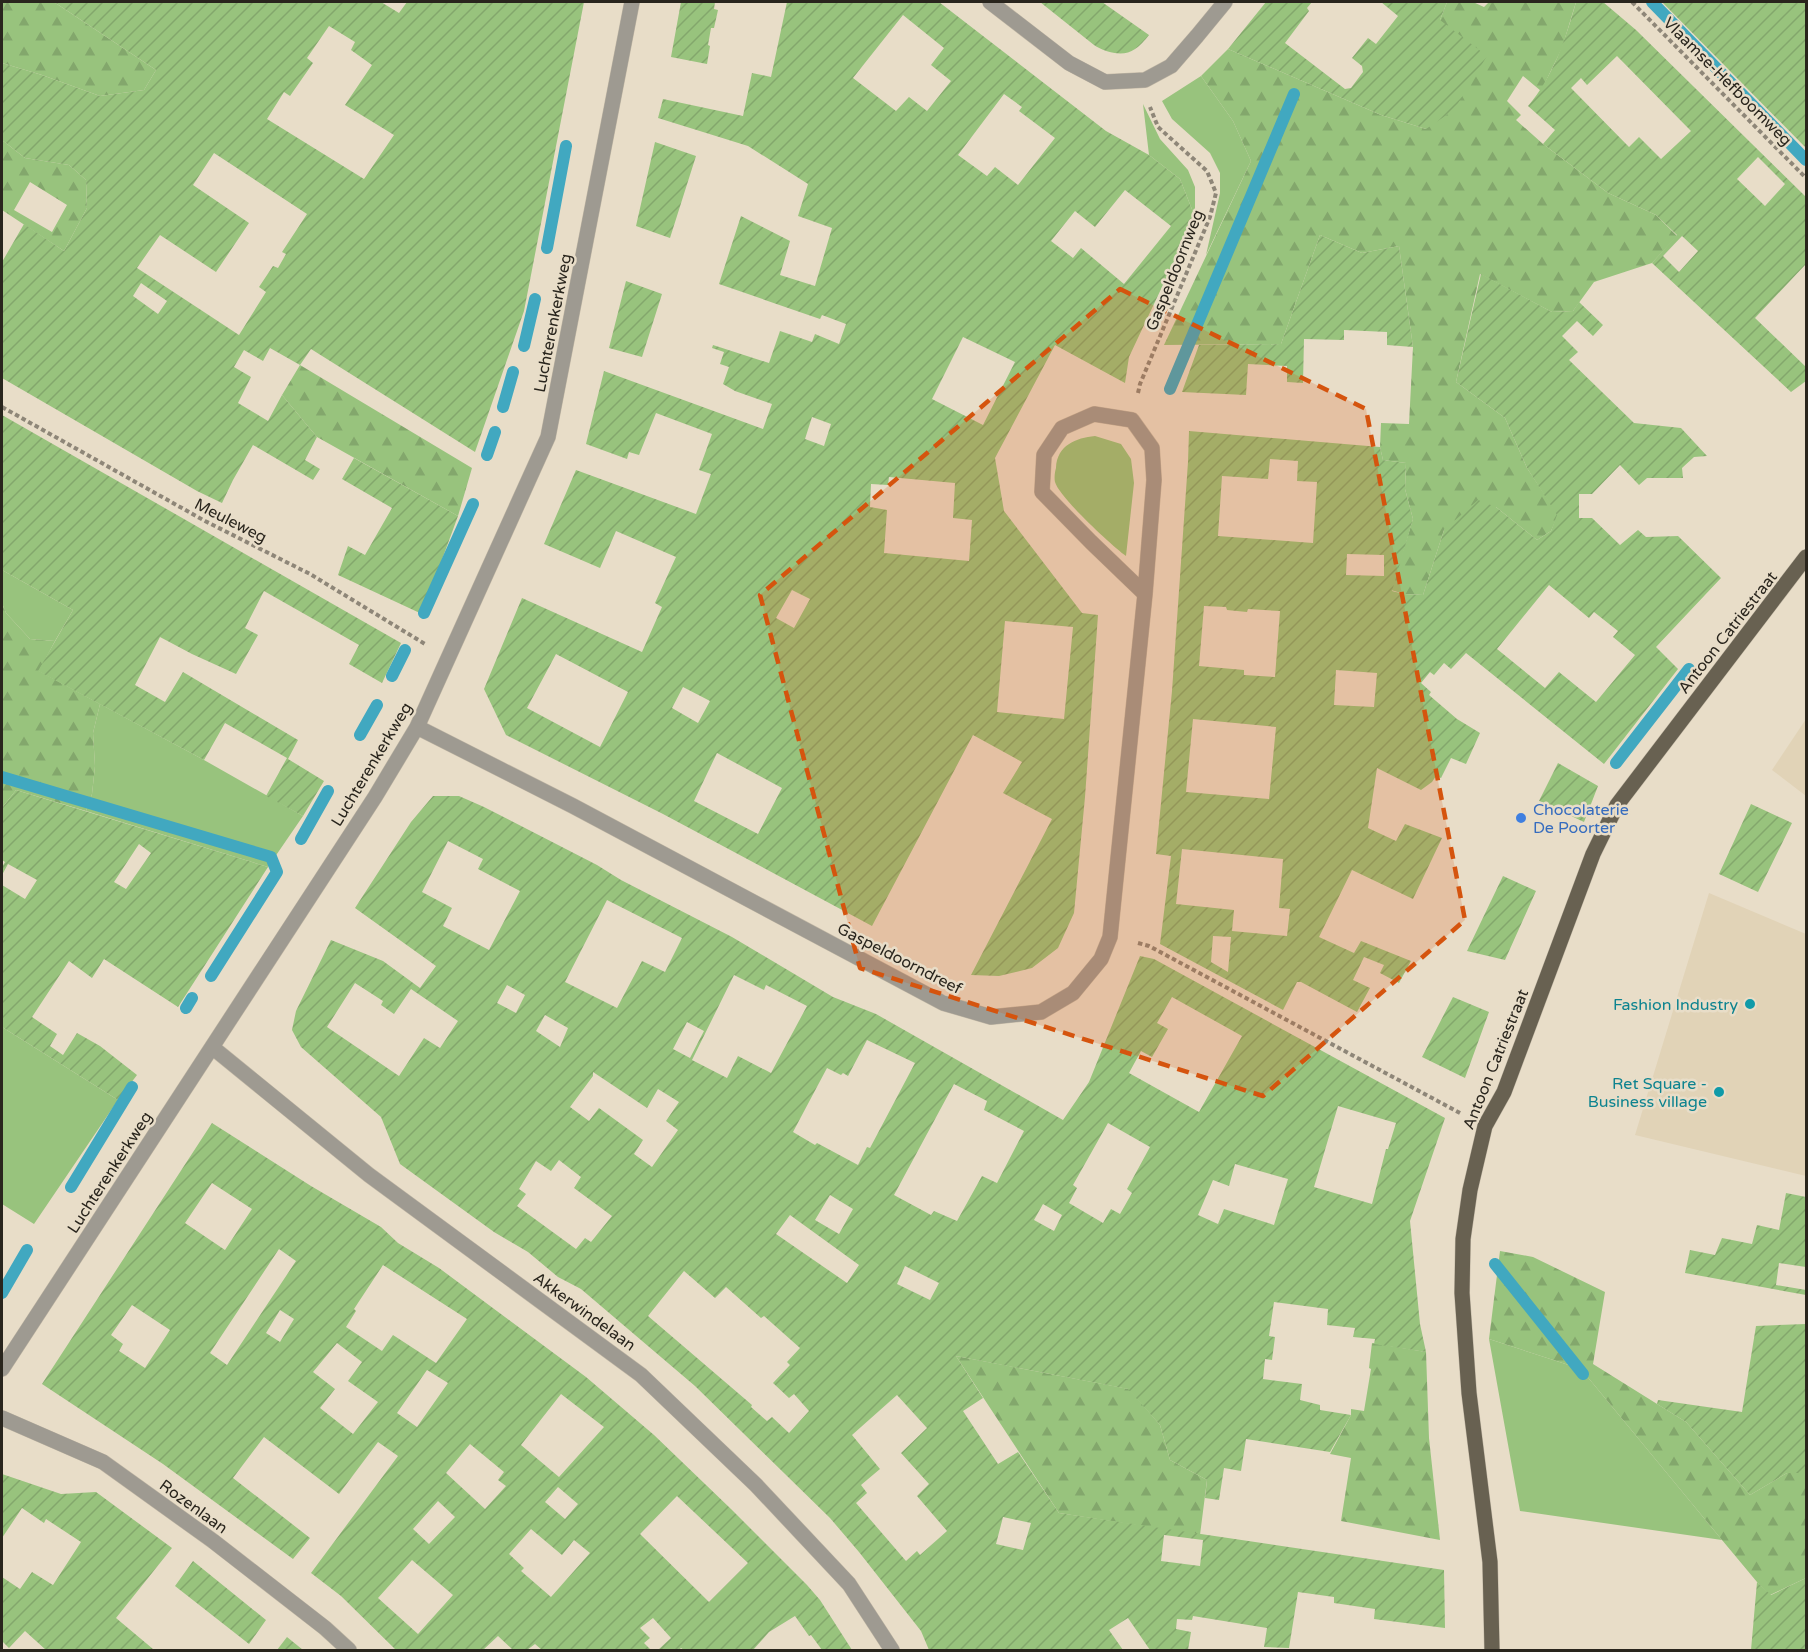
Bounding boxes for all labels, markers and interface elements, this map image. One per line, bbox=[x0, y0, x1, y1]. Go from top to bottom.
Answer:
street label: Vlaamse-Hefboomweg bbox=[1659, 13, 1796, 150]
street label: Gaspeldoornweg bbox=[1142, 207, 1208, 334]
street label: Luchterenkerkweg bbox=[530, 252, 576, 394]
street label: Meuleweg bbox=[191, 494, 270, 548]
street label: Antoon Catriestraat bbox=[1674, 567, 1782, 698]
street label: Luchterenkerkweg bbox=[327, 699, 417, 830]
place label: Chocolaterie De Poorter bbox=[1533, 800, 1629, 838]
marker: Chocolaterie De Poorter bbox=[1514, 811, 1528, 825]
street label: Gaspeldoorndreef bbox=[834, 919, 966, 999]
street label: Antoon Catriestraat bbox=[1459, 986, 1533, 1133]
place label: Fashion Industry bbox=[1613, 995, 1738, 1015]
marker: Fashion Industry bbox=[1743, 997, 1757, 1011]
place label: Ret Square - Business village bbox=[1588, 1074, 1707, 1112]
marker: Ret Square - Business village bbox=[1712, 1085, 1726, 1099]
street label: Luchterenkerkweg bbox=[63, 1108, 157, 1237]
street label: Akkerwindelaan bbox=[529, 1268, 639, 1356]
street label: Rozenlaan bbox=[155, 1475, 231, 1538]

